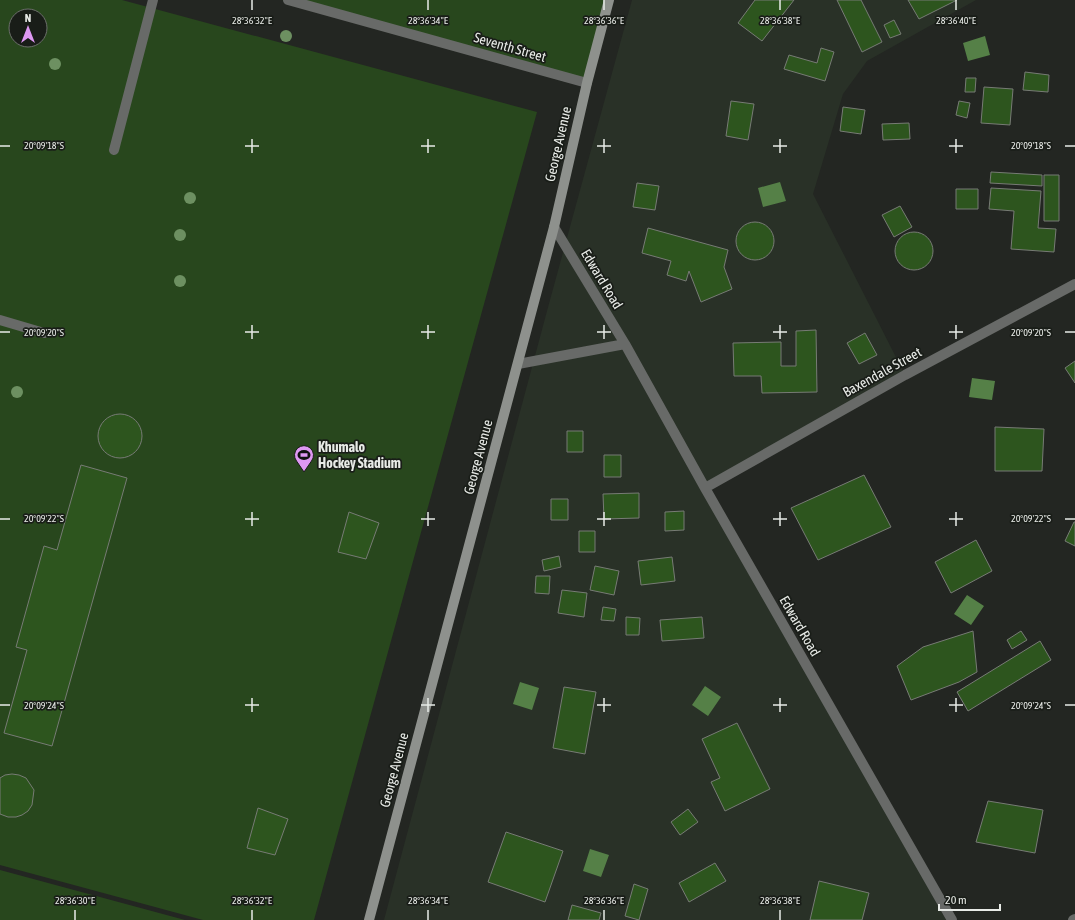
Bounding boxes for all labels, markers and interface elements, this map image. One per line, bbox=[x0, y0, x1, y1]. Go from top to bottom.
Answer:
north arrow bbox=[8, 8, 48, 48]
text: N bbox=[25, 12, 31, 24]
text: 28°36'32"E bbox=[232, 15, 273, 26]
text: 28°36'34"E bbox=[408, 15, 449, 26]
text: 28°36'36"E bbox=[584, 15, 625, 26]
text: 28°36'38"E bbox=[760, 15, 801, 26]
text: 28°36'40"E bbox=[936, 15, 977, 26]
street label: Seventh Street bbox=[472, 29, 548, 65]
street label: George Avenue bbox=[542, 105, 574, 183]
text: 20°09'18"S bbox=[24, 140, 64, 151]
text: 20°09'18"S bbox=[1011, 140, 1051, 151]
street label: Edward Road bbox=[578, 246, 626, 312]
text: 20°09'20"S bbox=[24, 327, 64, 338]
text: 20°09'20"S bbox=[1011, 327, 1051, 338]
street label: Baxendale Street bbox=[840, 344, 924, 400]
street label: George Avenue bbox=[460, 418, 496, 496]
place label: Khumalo Hockey Stadium bbox=[318, 439, 401, 471]
sports icon: Khumalo Hockey Stadium bbox=[293, 444, 315, 472]
text: 20°09'22"S bbox=[24, 513, 64, 524]
text: 20°09'22"S bbox=[1011, 513, 1051, 524]
street label: Edward Road bbox=[776, 593, 824, 659]
text: 20°09'24"S bbox=[24, 700, 64, 711]
text: 20°09'24"S bbox=[1011, 700, 1051, 711]
street label: George Avenue bbox=[376, 731, 412, 809]
scale bar bbox=[939, 886, 1000, 912]
text: 20 m bbox=[945, 893, 967, 907]
text: 28°36'30"E bbox=[55, 895, 96, 906]
text: 28°36'32"E bbox=[232, 895, 273, 906]
text: 28°36'34"E bbox=[408, 895, 449, 906]
text: 28°36'36"E bbox=[584, 895, 625, 906]
text: 28°36'38"E bbox=[760, 895, 801, 906]

